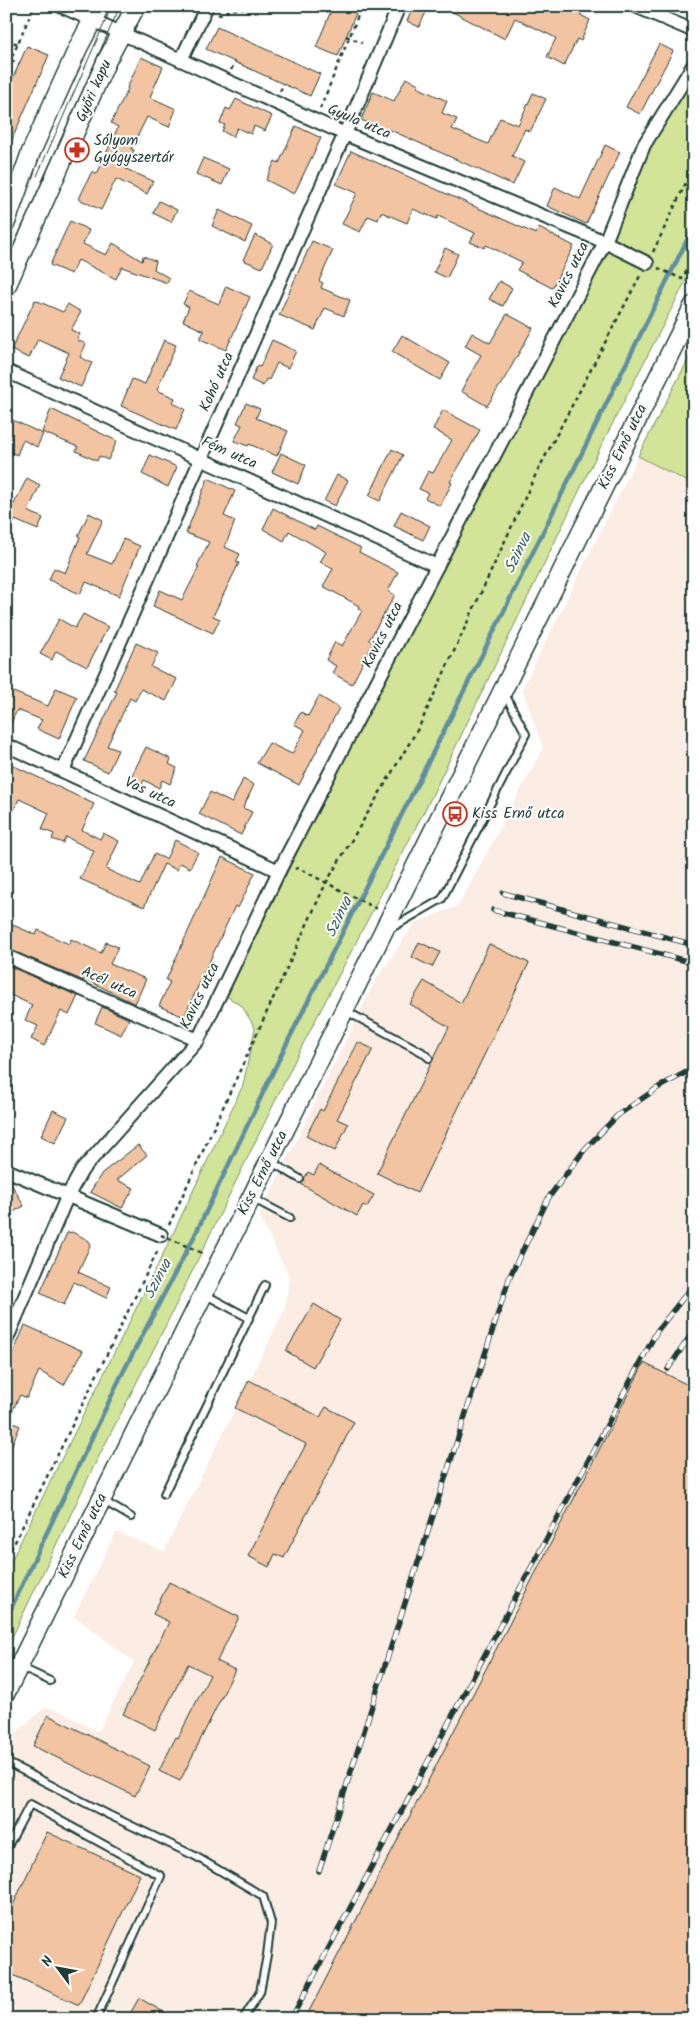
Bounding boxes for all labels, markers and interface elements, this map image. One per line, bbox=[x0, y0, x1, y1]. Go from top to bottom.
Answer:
street label: Győri kapu bbox=[70, 56, 118, 126]
street label: Gyula utca bbox=[324, 98, 394, 146]
place label: Sólyom Gyógyszertár bbox=[94, 129, 175, 170]
pharmacy icon: Sólyom Gyógyszertár bbox=[64, 137, 90, 163]
street label: Kavics utca bbox=[542, 238, 596, 312]
street label: Kohó utca bbox=[193, 348, 241, 416]
street label: Kiss Ernő utca bbox=[592, 400, 654, 494]
street label: Fém utca bbox=[197, 430, 261, 476]
water label: Szinva bbox=[498, 527, 539, 577]
street label: Kavics utca bbox=[356, 598, 410, 672]
street label: Vas utca bbox=[120, 771, 180, 815]
bus stop icon: Kiss Ernő utca bbox=[442, 801, 468, 827]
place label: Kiss Ernő utca bbox=[472, 802, 565, 826]
water label: Szinva bbox=[319, 891, 360, 941]
street label: Kavics utca bbox=[174, 959, 226, 1033]
street label: Acél utca bbox=[77, 960, 141, 1006]
street label: Kiss Ernő utca bbox=[231, 1126, 295, 1220]
water label: Szinva bbox=[137, 1253, 180, 1303]
street label: Kiss Ernő utca bbox=[52, 1489, 114, 1583]
north arrow bbox=[32, 1942, 82, 1992]
text: N bbox=[36, 1952, 60, 1971]

